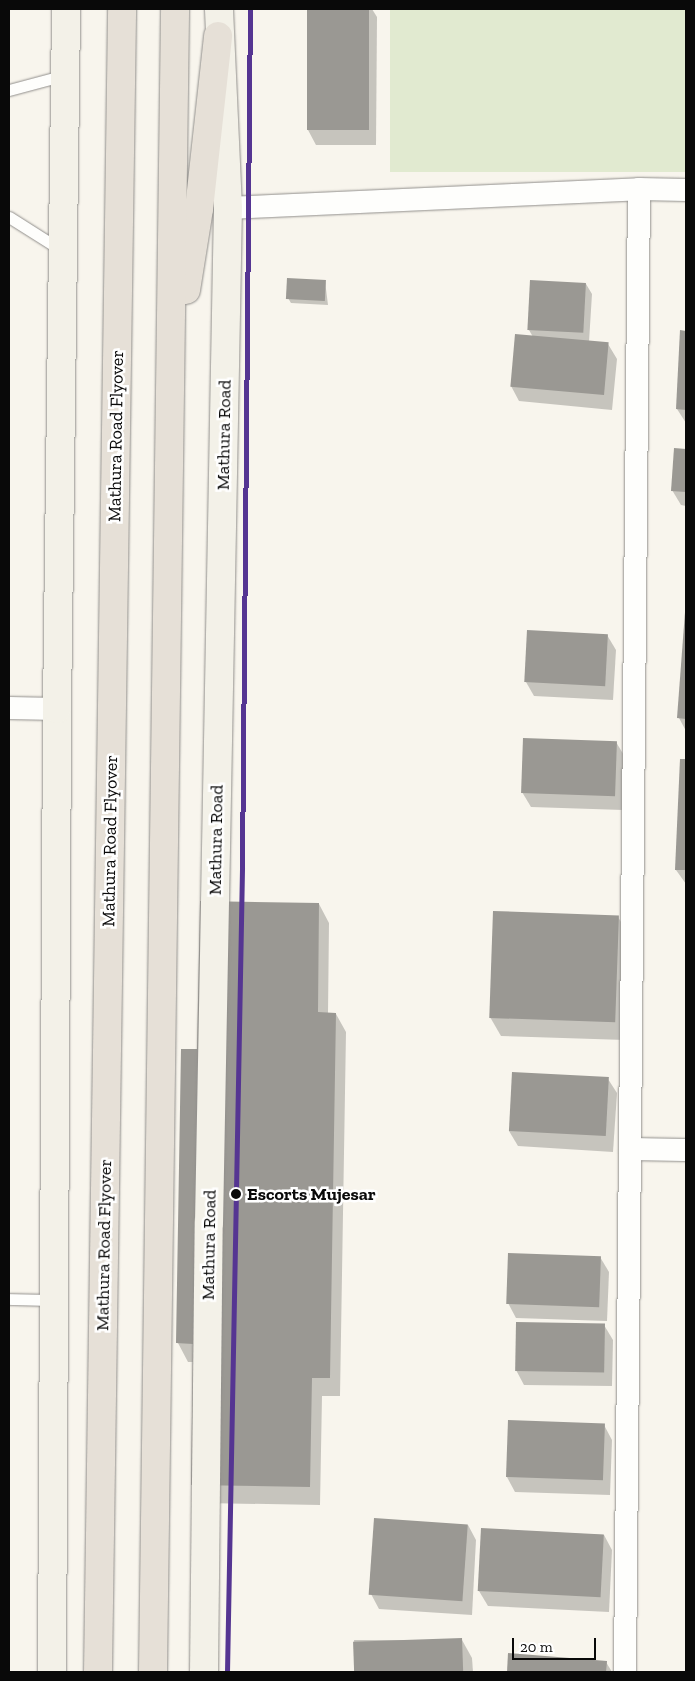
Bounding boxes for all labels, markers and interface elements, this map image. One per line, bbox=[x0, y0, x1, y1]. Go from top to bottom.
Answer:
street label: Mathura Road Flyover bbox=[104, 350, 128, 522]
street label: Mathura Road bbox=[212, 380, 236, 490]
street label: Mathura Road Flyover bbox=[98, 755, 122, 927]
street label: Mathura Road bbox=[204, 785, 228, 895]
street label: Mathura Road Flyover bbox=[92, 1159, 116, 1331]
place label: Escorts Mujesar bbox=[247, 1183, 376, 1205]
marker: Escorts Mujesar bbox=[229, 1187, 243, 1201]
street label: Mathura Road bbox=[197, 1190, 221, 1300]
scale bar bbox=[515, 1628, 599, 1660]
text: 20 m bbox=[520, 1638, 553, 1656]

